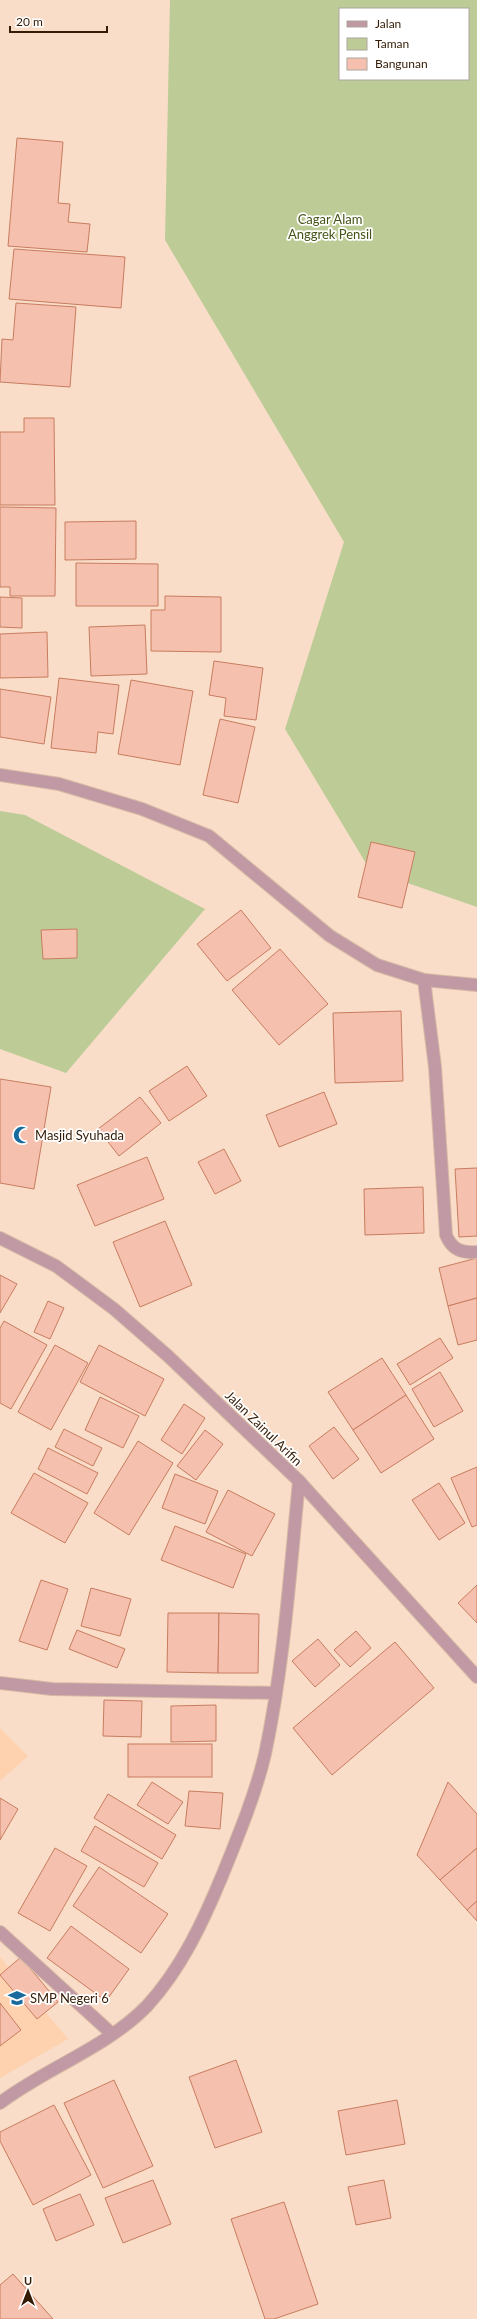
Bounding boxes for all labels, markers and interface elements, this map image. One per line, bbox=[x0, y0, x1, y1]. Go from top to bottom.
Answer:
scale bar bbox=[10, 8, 107, 34]
legend bbox=[339, 8, 469, 80]
text: 20 m bbox=[16, 14, 43, 29]
text: Jalan bbox=[375, 16, 401, 31]
text: Taman bbox=[375, 36, 409, 51]
text: Bangunan bbox=[375, 56, 428, 71]
park label: Cagar Alam Anggrek Pensil bbox=[288, 211, 372, 242]
mosque icon: Masjid Syuhada bbox=[12, 1125, 32, 1145]
place label: Masjid Syuhada bbox=[35, 1127, 124, 1143]
street label: Jalan Zainul Arifin bbox=[222, 1387, 306, 1469]
school or university icon: SMP Negeri 6 bbox=[7, 1988, 27, 2008]
place label: SMP Negeri 6 bbox=[30, 1990, 109, 2006]
north arrow bbox=[8, 2271, 48, 2311]
text: U bbox=[24, 2274, 32, 2287]

